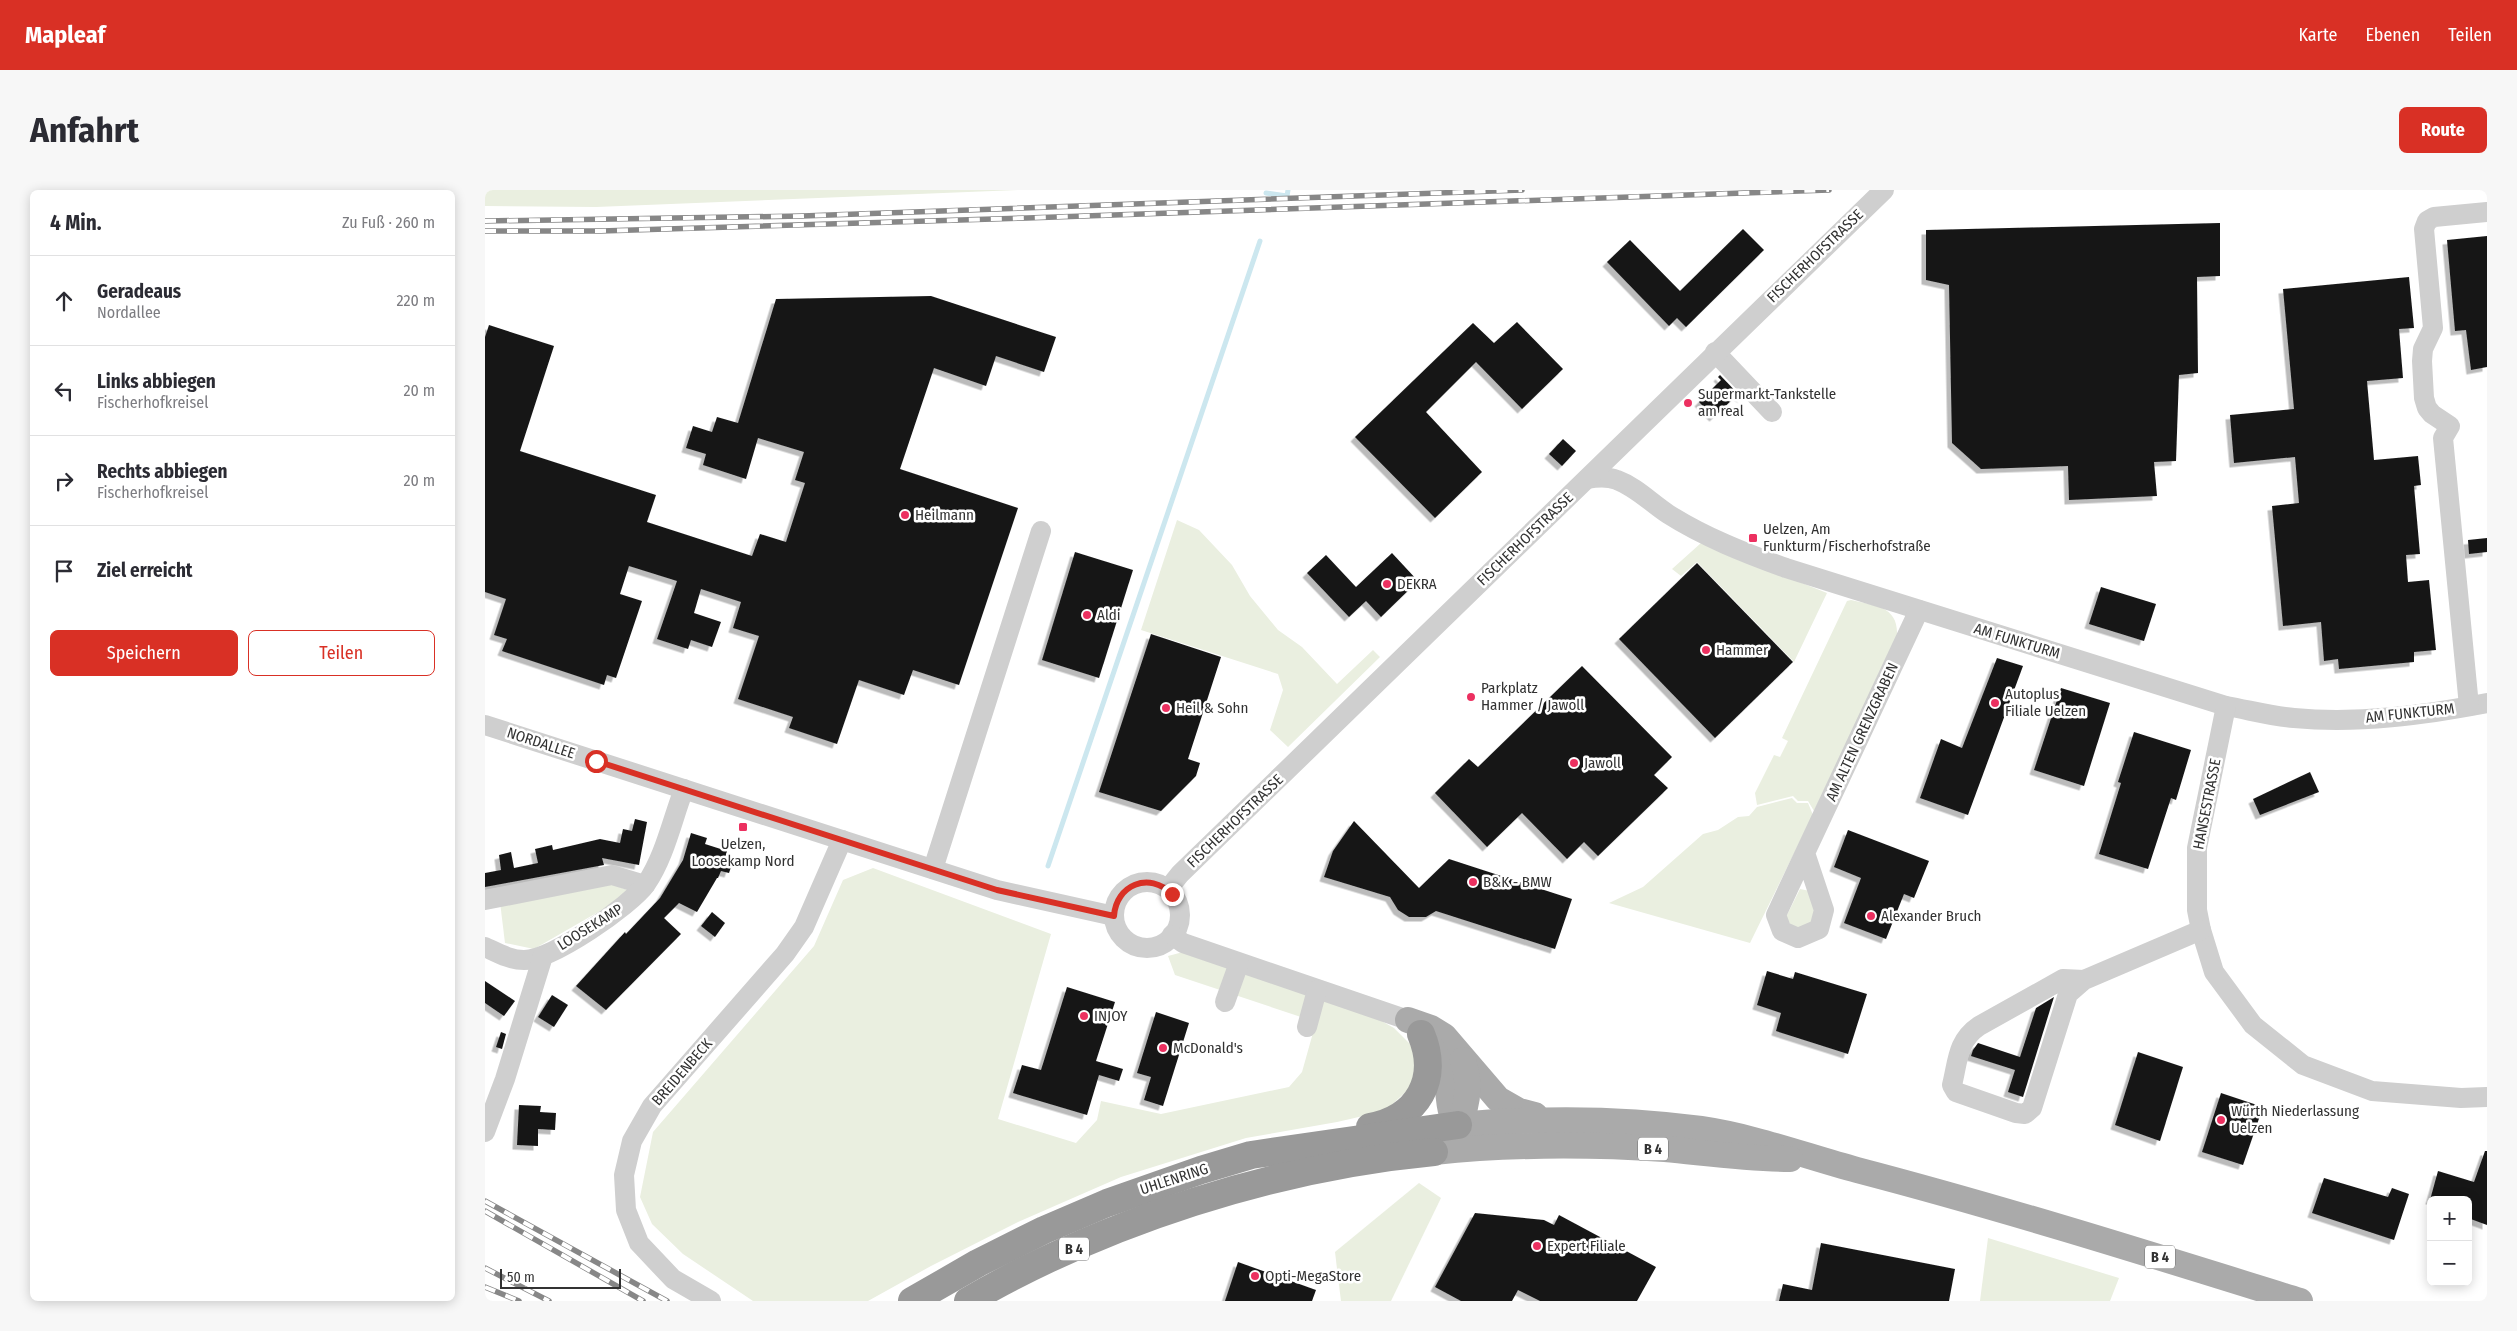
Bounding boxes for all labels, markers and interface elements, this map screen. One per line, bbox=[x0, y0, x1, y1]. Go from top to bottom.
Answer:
text: Mapleaf bbox=[25, 21, 105, 49]
text: Karte bbox=[2298, 24, 2337, 46]
text: Ebenen bbox=[2365, 24, 2420, 46]
text: Teilen bbox=[2448, 24, 2492, 46]
button: Route bbox=[2399, 107, 2487, 153]
text: Anfahrt bbox=[30, 109, 139, 151]
street label: FISCHERHOFSTRASSE bbox=[1763, 206, 1867, 306]
text: 4 Min. bbox=[50, 210, 102, 236]
text: Zu Fuß · 260 m bbox=[342, 213, 435, 232]
text: Geradeaus bbox=[97, 280, 181, 303]
icon: ahead bbox=[50, 287, 78, 315]
text: 220 m bbox=[396, 291, 435, 310]
text: Nordallee bbox=[97, 303, 161, 322]
text: Links abbiegen bbox=[97, 370, 216, 393]
icon: left bbox=[50, 377, 78, 405]
text: 20 m bbox=[404, 381, 435, 400]
place label: Supermarkt-Tankstelle am real bbox=[1698, 385, 1836, 420]
text: Fischerhofkreisel bbox=[97, 393, 208, 412]
marker: Supermarkt-Tankstelle am real bbox=[1682, 397, 1694, 409]
text: Rechts abbiegen bbox=[97, 460, 227, 483]
icon: right bbox=[50, 467, 78, 495]
text: 20 m bbox=[404, 471, 435, 490]
text: Fischerhofkreisel bbox=[97, 483, 208, 502]
street label: FISCHERHOFSTRASSE bbox=[1473, 489, 1577, 589]
place label: Heilmann bbox=[915, 506, 974, 524]
marker: Heilmann bbox=[899, 509, 911, 521]
place label: Uelzen, Am Funkturm/Fischerhofstraße bbox=[1763, 520, 1931, 555]
marker: Uelzen, Am Funkturm/Fischerhofstraße bbox=[1747, 532, 1759, 544]
icon: arrive bbox=[50, 557, 78, 585]
text: Ziel erreicht bbox=[97, 559, 193, 582]
place label: DEKRA bbox=[1397, 575, 1437, 593]
marker: DEKRA bbox=[1381, 578, 1393, 590]
place label: Aldi bbox=[1097, 606, 1121, 624]
marker: Aldi bbox=[1081, 609, 1093, 621]
street label: AM FUNKTURM bbox=[1972, 619, 2062, 663]
button: Speichern bbox=[50, 630, 238, 676]
button: Teilen bbox=[248, 630, 435, 676]
place label: Hammer bbox=[1716, 641, 1769, 659]
marker: Hammer bbox=[1700, 644, 1712, 656]
street label: AM ALTEN GRENZGRABEN bbox=[1822, 660, 1902, 804]
place label: Parkplatz Hammer / Jawoll bbox=[1481, 679, 1584, 714]
place label: Autoplus Filiale Uelzen bbox=[2005, 685, 2086, 720]
marker: Parkplatz Hammer / Jawoll bbox=[1465, 691, 1477, 703]
marker: Autoplus Filiale Uelzen bbox=[1989, 697, 2001, 709]
place label: Heil & Sohn bbox=[1176, 699, 1248, 717]
street label: AM FUNKTURM bbox=[2365, 699, 2455, 727]
marker: Heil & Sohn bbox=[1160, 702, 1172, 714]
street label: NORDALLEE bbox=[505, 724, 577, 762]
route start bbox=[585, 750, 608, 773]
place label: Jawoll bbox=[1584, 754, 1621, 772]
marker: Jawoll bbox=[1568, 757, 1580, 769]
street label: HANSESTRASSE bbox=[2189, 757, 2225, 851]
street label: FISCHERHOFSTRASSE bbox=[1183, 771, 1287, 871]
marker: Uelzen, Loosekamp Nord bbox=[737, 821, 749, 833]
place label: Uelzen, Loosekamp Nord bbox=[692, 835, 794, 870]
place label: B&K - BMW bbox=[1483, 873, 1552, 891]
marker: B&K - BMW bbox=[1467, 876, 1479, 888]
route end bbox=[1161, 883, 1184, 906]
street label: LOOSEKAMP bbox=[554, 900, 626, 954]
place label: Alexander Bruch bbox=[1881, 907, 1981, 925]
marker: Alexander Bruch bbox=[1865, 910, 1877, 922]
place label: INJOY bbox=[1094, 1007, 1128, 1025]
marker: INJOY bbox=[1078, 1010, 1090, 1022]
street label: BREIDENBECK bbox=[648, 1035, 716, 1109]
place label: McDonald's bbox=[1173, 1039, 1243, 1057]
marker: McDonald's bbox=[1157, 1042, 1169, 1054]
place label: Würth Niederlassung Uelzen bbox=[2231, 1102, 2359, 1137]
marker: Würth Niederlassung Uelzen bbox=[2215, 1114, 2227, 1126]
road number: B 4 bbox=[1638, 1138, 1668, 1161]
street label: UHLENRING bbox=[1138, 1160, 1210, 1198]
map controls bbox=[2427, 1196, 2472, 1286]
button: + bbox=[2427, 1196, 2472, 1241]
place label: Expert Filiale bbox=[1547, 1237, 1626, 1255]
road number: B 4 bbox=[1059, 1238, 1089, 1260]
marker: Expert Filiale bbox=[1531, 1240, 1543, 1252]
button: − bbox=[2427, 1241, 2472, 1286]
road number: B 4 bbox=[2145, 1246, 2175, 1268]
scale bar bbox=[500, 1266, 621, 1289]
place label: Opti-MegaStore bbox=[1265, 1267, 1361, 1285]
text: 50 m bbox=[507, 1269, 535, 1286]
marker: Opti-MegaStore bbox=[1249, 1270, 1261, 1282]

